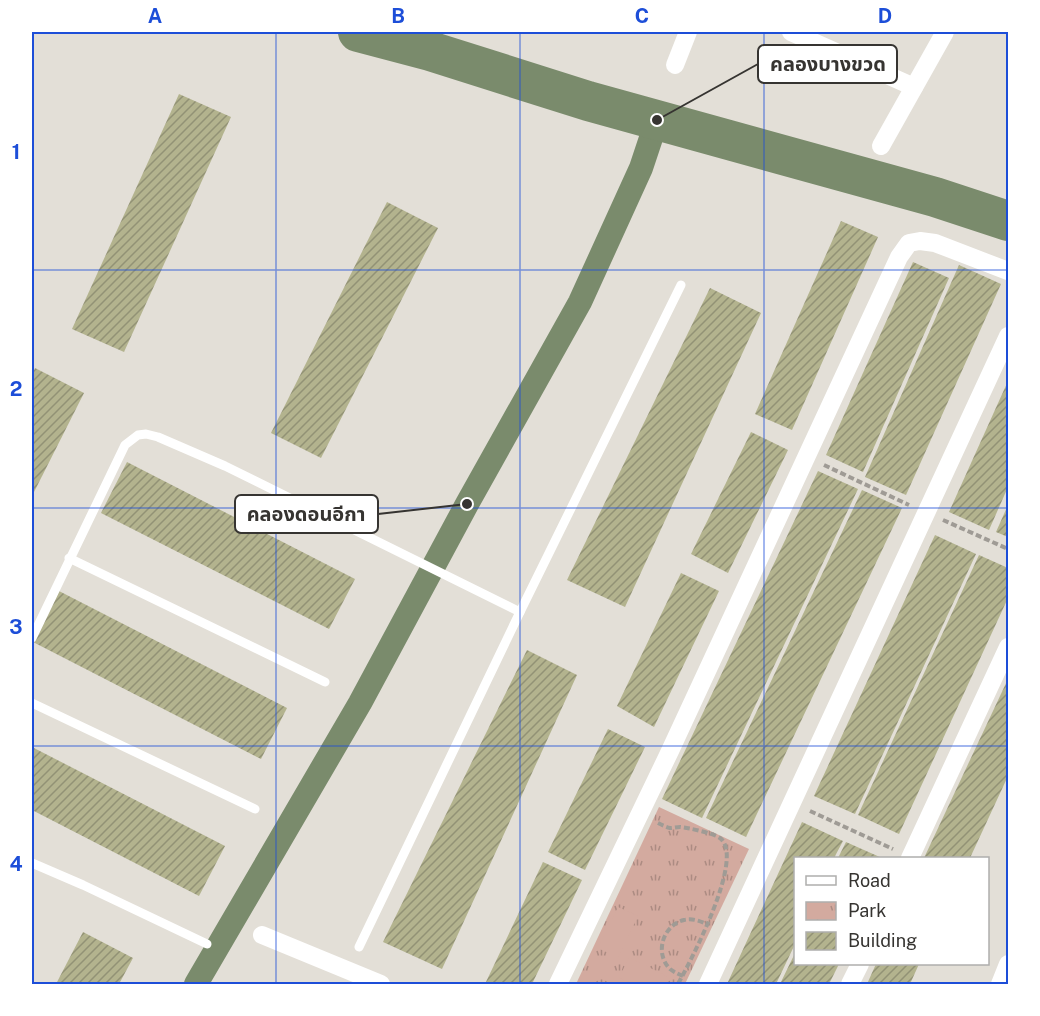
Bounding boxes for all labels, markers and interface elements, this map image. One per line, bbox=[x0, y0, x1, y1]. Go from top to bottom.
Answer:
text: A bbox=[148, 4, 162, 28]
text: B bbox=[391, 4, 405, 28]
text: C bbox=[635, 4, 649, 28]
text: D bbox=[878, 4, 892, 28]
callout: คลองบางขวด bbox=[758, 45, 897, 83]
text: คลองบางขวด bbox=[770, 52, 886, 76]
text: 1 bbox=[12, 140, 20, 164]
text: 2 bbox=[10, 377, 22, 401]
callout: คลองดอนอีกา bbox=[235, 495, 378, 533]
text: คลองดอนอีกา bbox=[247, 502, 365, 526]
text: 3 bbox=[9, 615, 23, 639]
text: 4 bbox=[9, 852, 23, 876]
legend bbox=[794, 857, 989, 965]
text: Road bbox=[848, 870, 891, 891]
text: Park bbox=[848, 900, 886, 921]
text: Building bbox=[848, 930, 917, 951]

